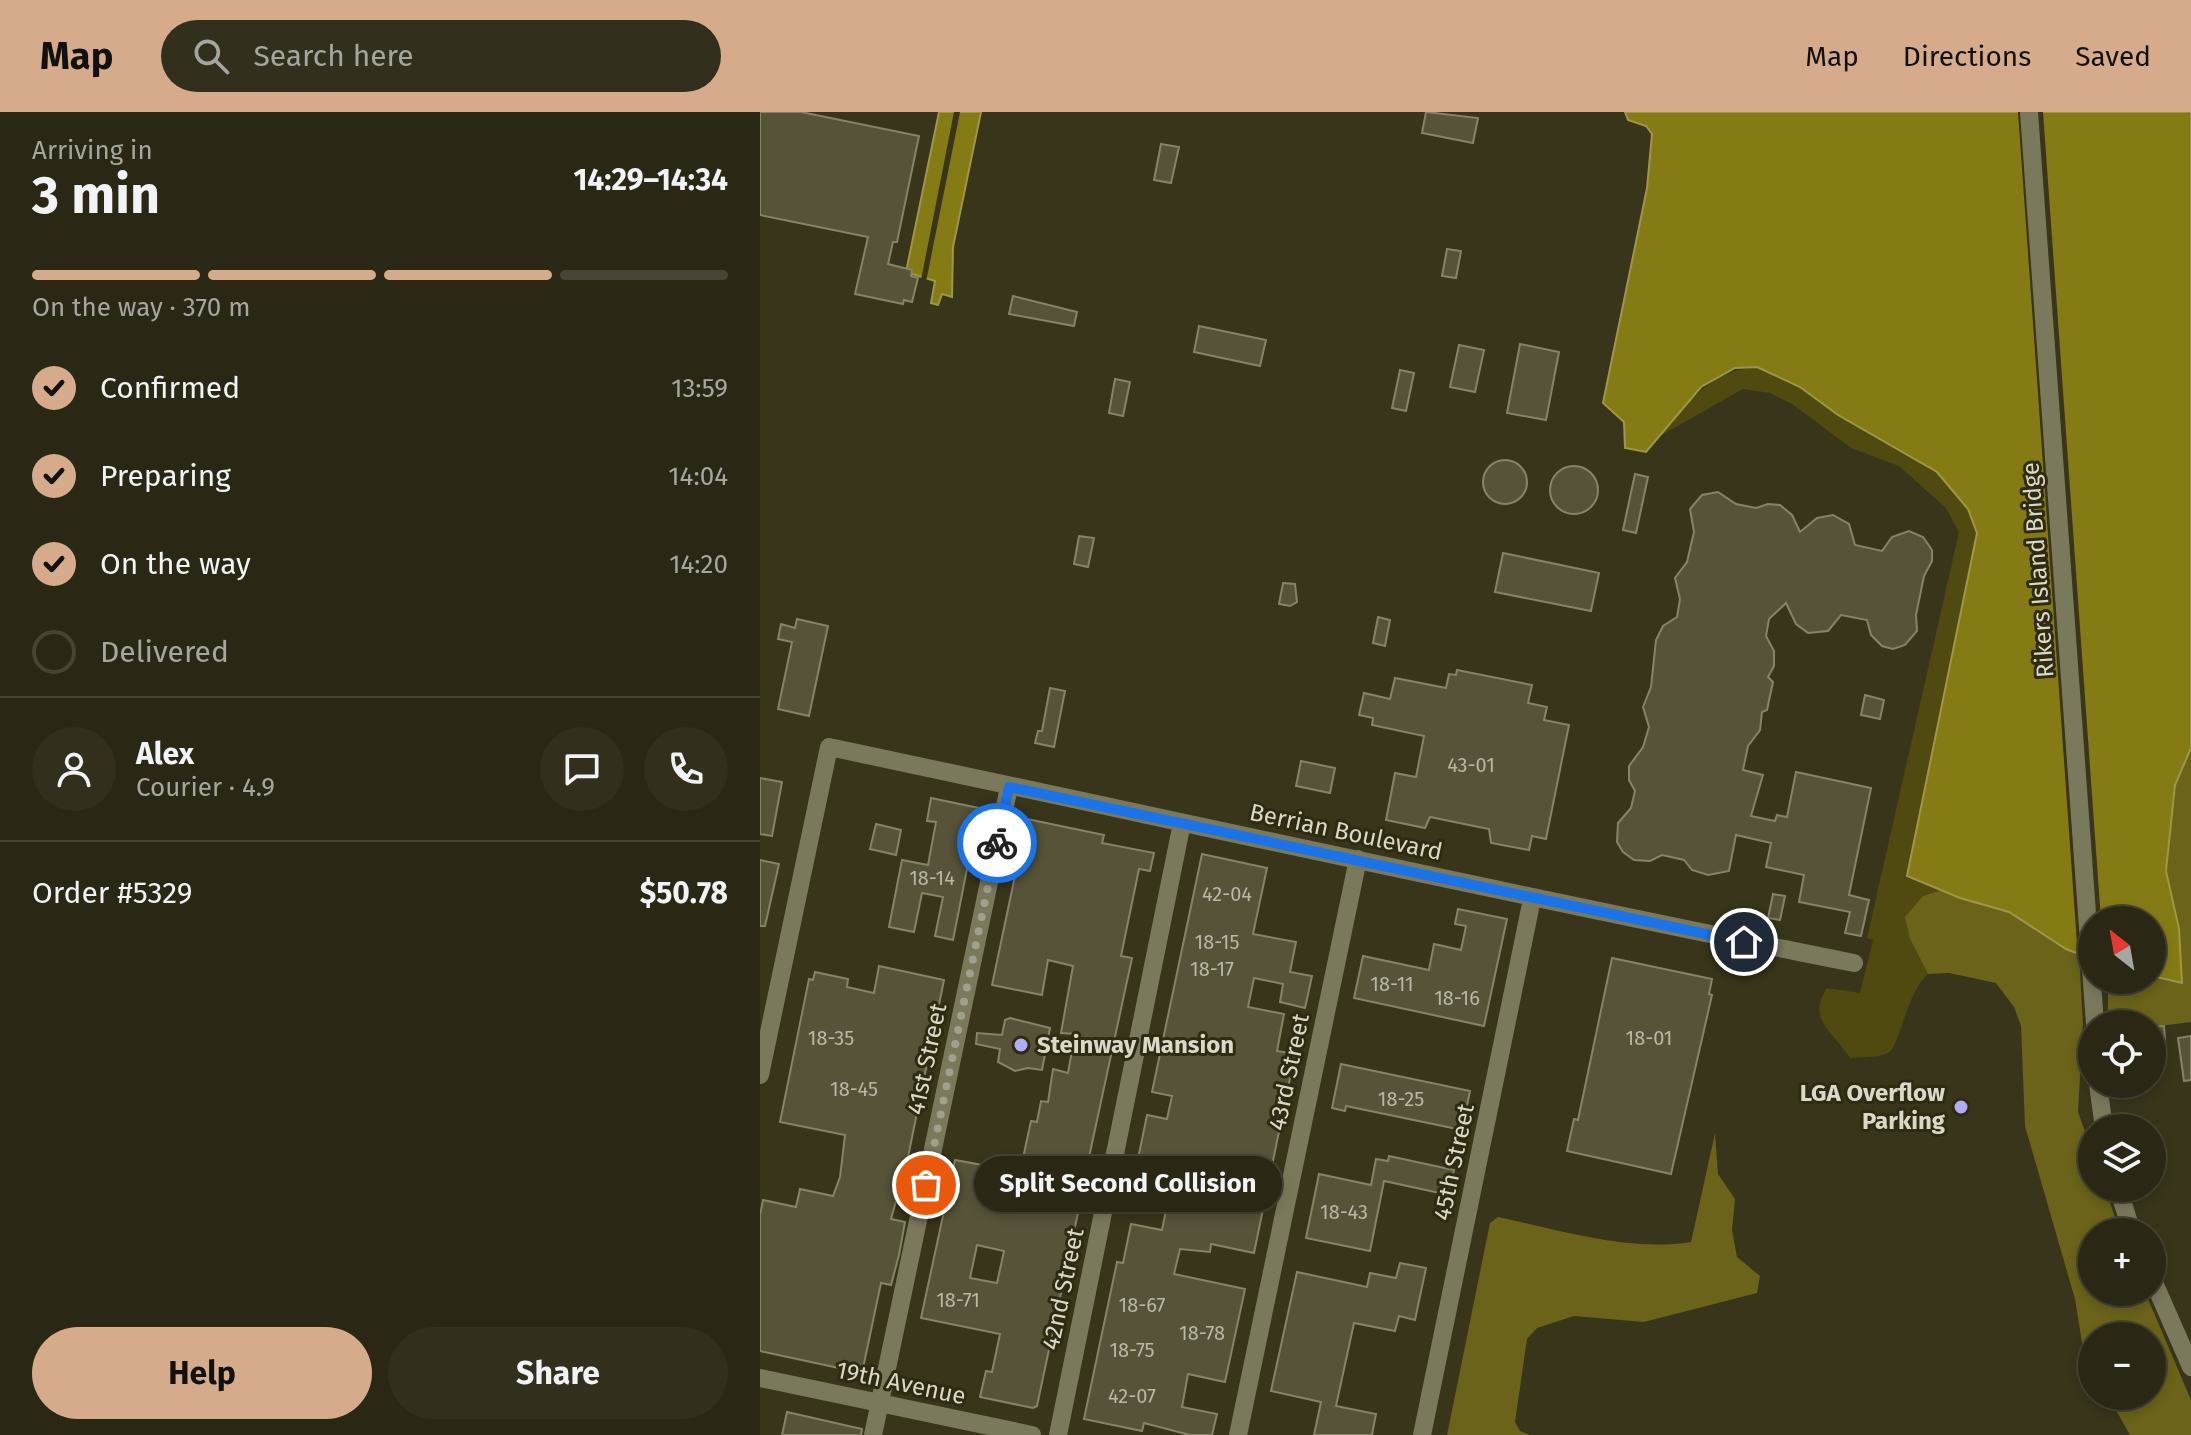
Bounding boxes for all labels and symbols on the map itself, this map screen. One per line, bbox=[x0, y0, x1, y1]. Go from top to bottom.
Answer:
street label: Rikers Island Bridge bbox=[2016, 461, 2060, 679]
house number: 43-01 bbox=[1447, 753, 1495, 777]
street label: Berrian Boulevard bbox=[1247, 798, 1445, 866]
courier bbox=[957, 803, 1037, 883]
house number: 18-14 bbox=[909, 866, 955, 890]
house number: 42-04 bbox=[1202, 882, 1252, 906]
north arrow bbox=[2078, 906, 2166, 994]
pin bbox=[1710, 908, 1778, 976]
house number: 18-15 bbox=[1194, 930, 1240, 954]
house number: 18-17 bbox=[1190, 957, 1234, 981]
house number: 18-11 bbox=[1370, 972, 1414, 996]
house number: 18-16 bbox=[1434, 986, 1480, 1010]
street label: 41st Street bbox=[902, 1000, 953, 1117]
street label: 43rd Street bbox=[1263, 1011, 1315, 1133]
house number: 18-35 bbox=[808, 1026, 854, 1050]
house number: 18-01 bbox=[1625, 1026, 1673, 1050]
place label: Steinway Mansion bbox=[1037, 1031, 1234, 1059]
marker: Steinway Mansion bbox=[1012, 1036, 1030, 1054]
house number: 18-45 bbox=[830, 1077, 878, 1101]
place label: LGA Overflow Parking bbox=[1800, 1079, 1946, 1135]
house number: 18-25 bbox=[1378, 1087, 1424, 1111]
marker: LGA Overflow Parking bbox=[1952, 1098, 1970, 1116]
street label: 45th Street bbox=[1428, 1101, 1480, 1223]
pin bbox=[892, 1151, 960, 1219]
callout: Split Second Collision bbox=[974, 1157, 1282, 1213]
house number: 18-43 bbox=[1320, 1200, 1368, 1224]
street label: 42nd Street bbox=[1036, 1225, 1090, 1353]
house number: 18-71 bbox=[936, 1288, 980, 1312]
house number: 18-67 bbox=[1119, 1293, 1166, 1317]
house number: 18-78 bbox=[1179, 1321, 1225, 1345]
house number: 18-75 bbox=[1109, 1338, 1155, 1362]
street label: 19th Avenue bbox=[834, 1356, 968, 1410]
house number: 42-07 bbox=[1108, 1384, 1156, 1408]

